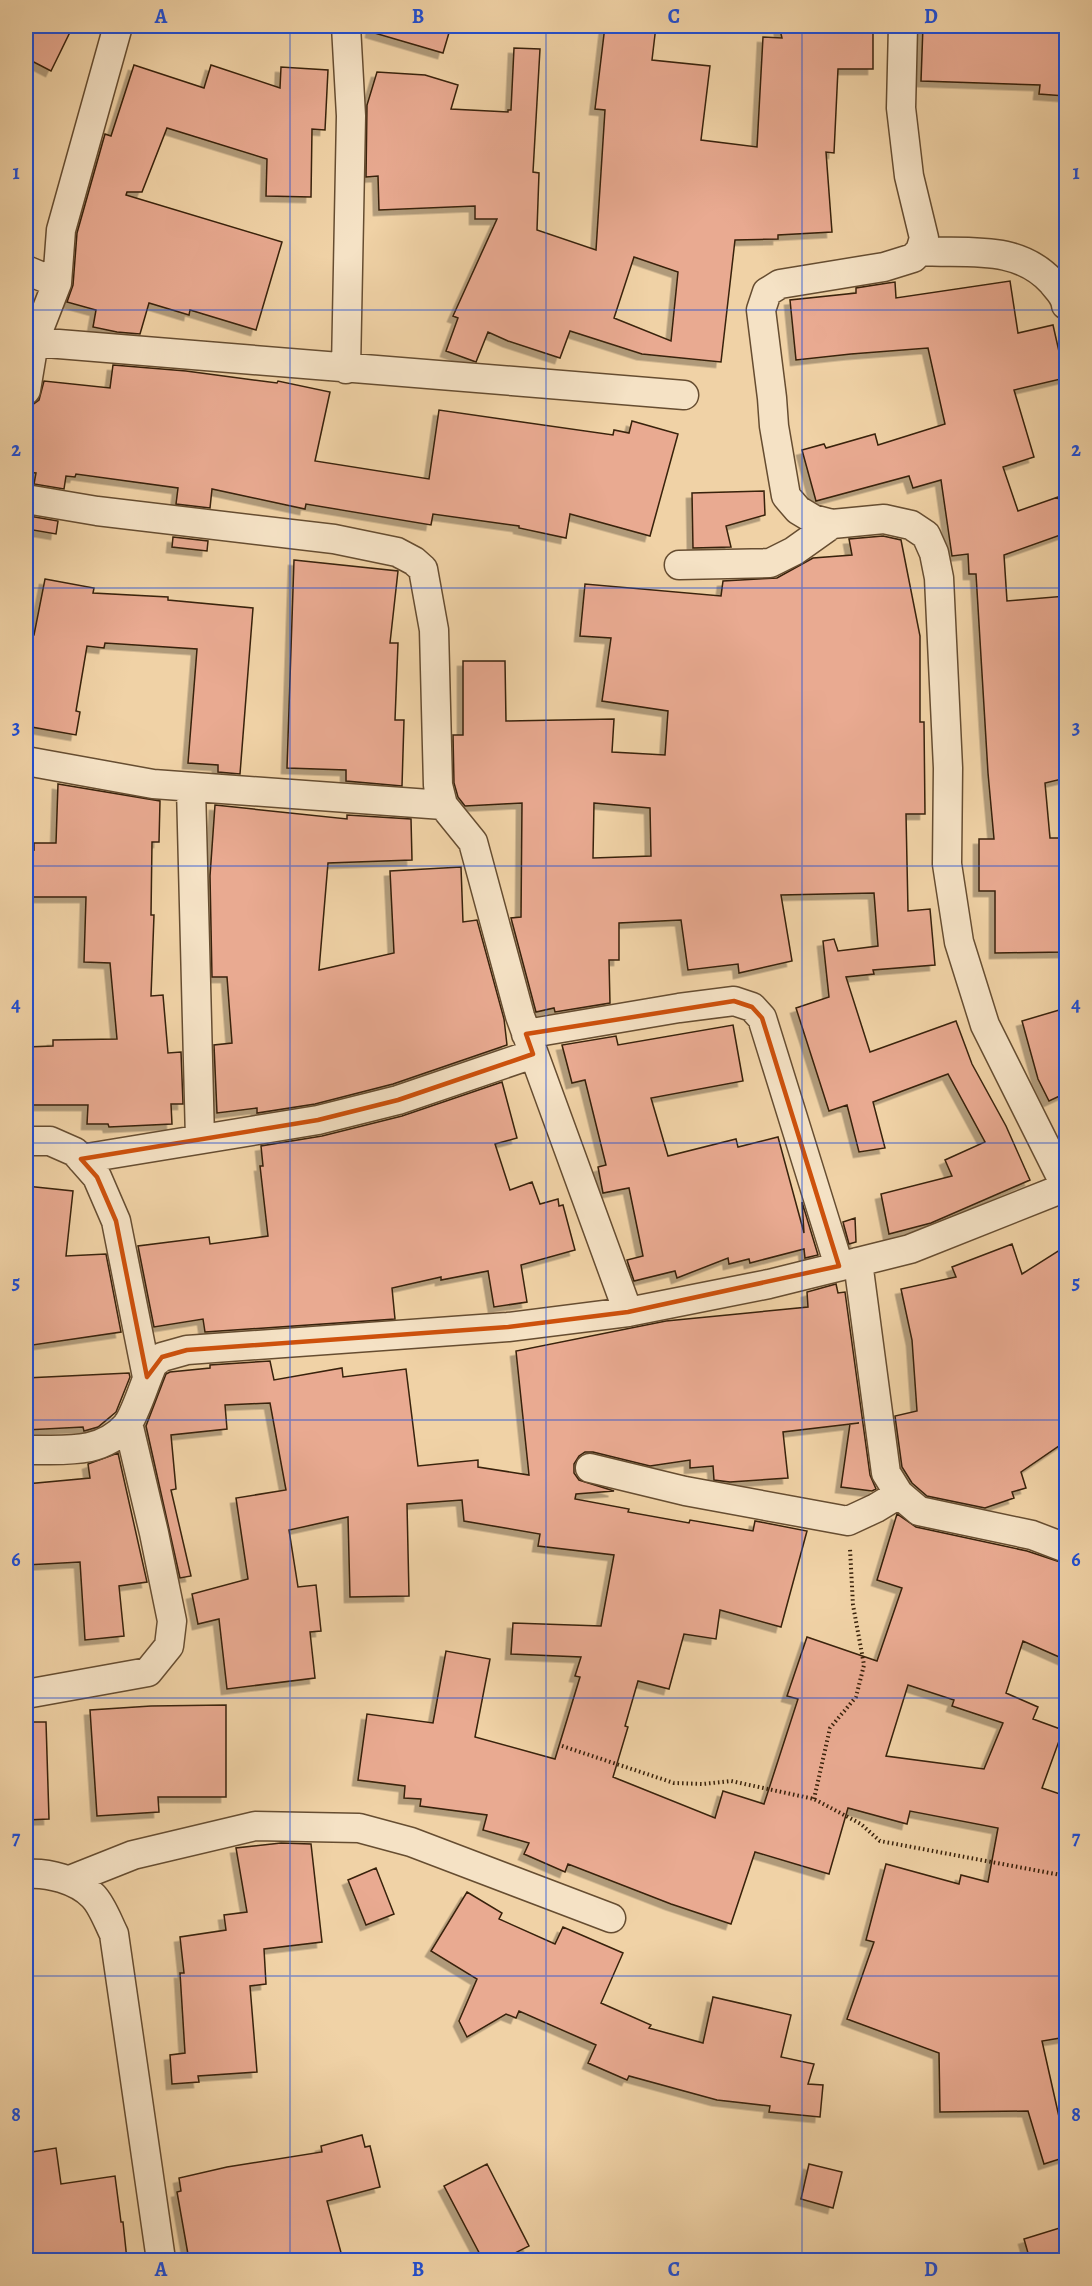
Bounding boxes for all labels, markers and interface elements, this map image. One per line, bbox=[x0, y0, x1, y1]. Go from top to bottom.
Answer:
text: A bbox=[154, 3, 168, 30]
text: B bbox=[412, 3, 424, 30]
text: C bbox=[668, 3, 680, 30]
text: D bbox=[924, 3, 938, 30]
text: 1 bbox=[12, 159, 20, 186]
text: 1 bbox=[1072, 159, 1080, 186]
text: 2 bbox=[11, 436, 21, 463]
text: 2 bbox=[1071, 436, 1081, 463]
text: 3 bbox=[12, 714, 20, 741]
text: 3 bbox=[1072, 714, 1080, 741]
text: 4 bbox=[11, 991, 21, 1018]
text: 4 bbox=[1071, 991, 1081, 1018]
text: 5 bbox=[12, 1269, 20, 1296]
text: 5 bbox=[1072, 1269, 1080, 1296]
text: 6 bbox=[11, 1546, 21, 1573]
text: 6 bbox=[1071, 1546, 1081, 1573]
text: 7 bbox=[12, 1824, 21, 1851]
text: 7 bbox=[1072, 1824, 1081, 1851]
text: 8 bbox=[11, 2101, 21, 2128]
text: 8 bbox=[1071, 2101, 1081, 2128]
text: A bbox=[154, 2256, 168, 2283]
text: B bbox=[412, 2256, 424, 2283]
text: C bbox=[668, 2256, 680, 2283]
text: D bbox=[924, 2256, 938, 2283]

